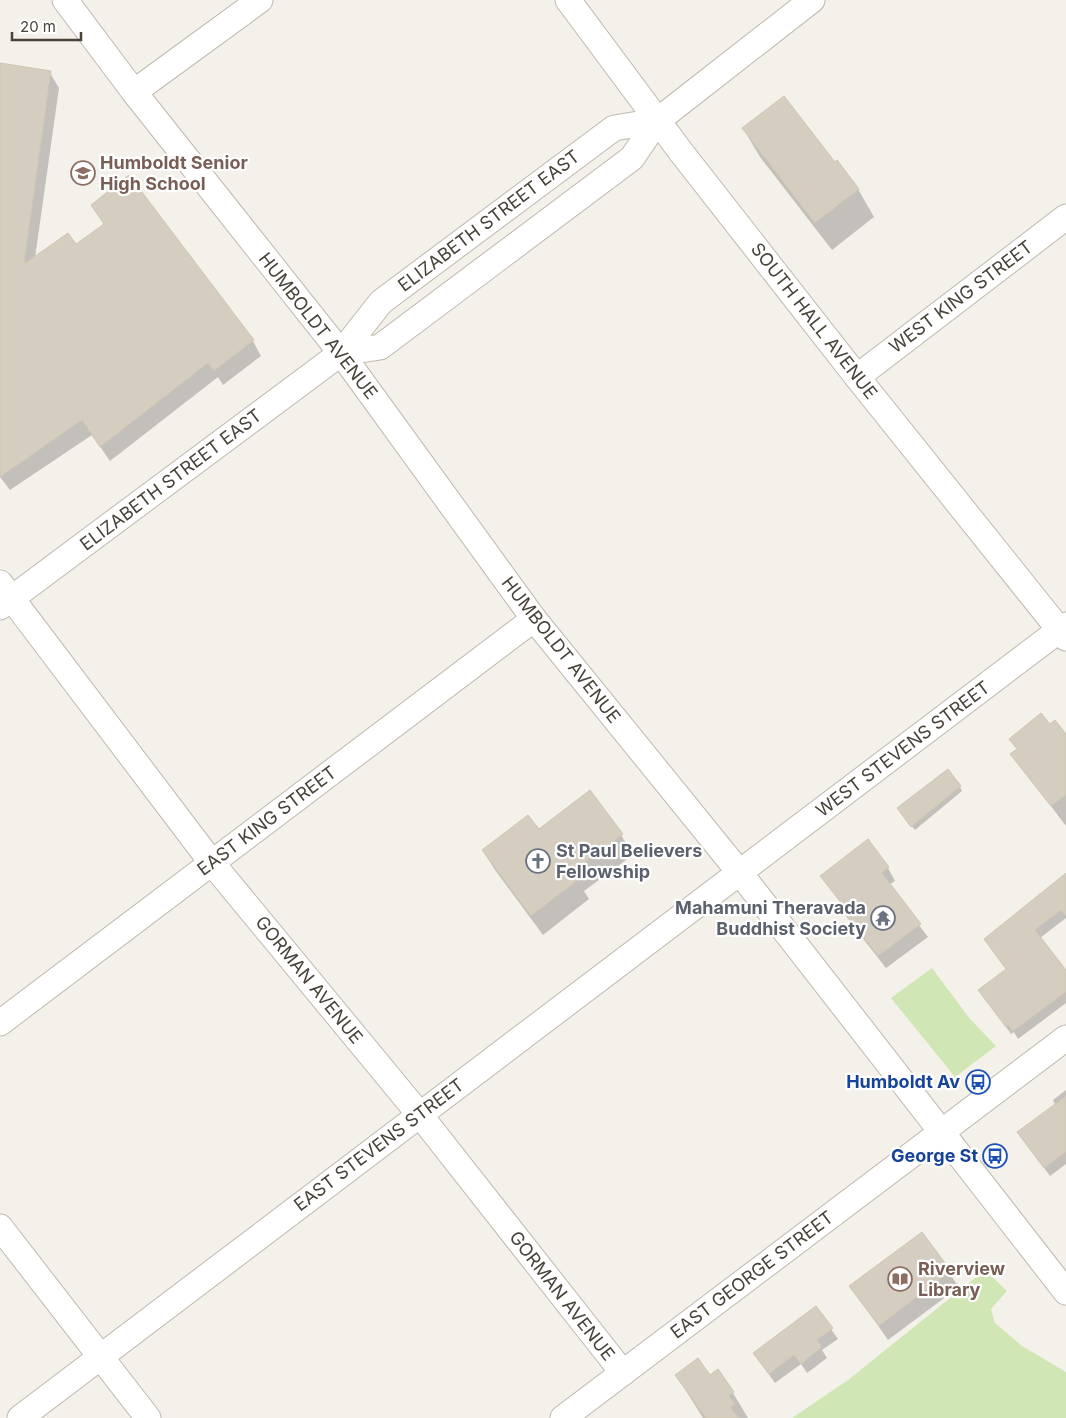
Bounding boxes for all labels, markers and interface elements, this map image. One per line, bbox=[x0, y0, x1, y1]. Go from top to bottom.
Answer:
scale bar bbox=[12, 10, 81, 42]
text: 20 m bbox=[20, 17, 56, 36]
street label: ELIZABETH STREET EAST bbox=[394, 145, 584, 296]
place label: Humboldt Senior High School bbox=[100, 152, 248, 194]
school or university icon: Humboldt Senior High School bbox=[70, 160, 96, 186]
street label: WEST KING STREET bbox=[885, 236, 1036, 357]
street label: SOUTH HALL AVENUE bbox=[747, 239, 882, 403]
street label: HUMBOLDT AVENUE bbox=[255, 248, 382, 403]
street label: ELIZABETH STREET EAST bbox=[76, 404, 266, 555]
street label: HUMBOLDT AVENUE bbox=[498, 572, 625, 727]
street label: WEST STEVENS STREET bbox=[812, 676, 994, 821]
street label: EAST KING STREET bbox=[193, 762, 340, 880]
place label: St Paul Believers Fellowship bbox=[556, 840, 702, 882]
church icon: St Paul Believers Fellowship bbox=[525, 848, 551, 874]
place label: Mahamuni Theravada Buddhist Society bbox=[675, 897, 866, 939]
temple icon: Mahamuni Theravada Buddhist Society bbox=[870, 905, 896, 931]
street label: GORMAN AVENUE bbox=[251, 912, 367, 1048]
bus stop icon: Humboldt Av bbox=[965, 1069, 991, 1095]
place label: Humboldt Av bbox=[846, 1071, 960, 1092]
street label: EAST STEVENS STREET bbox=[290, 1074, 468, 1215]
bus stop icon: George St bbox=[982, 1143, 1008, 1169]
place label: George St bbox=[891, 1145, 978, 1166]
street label: EAST GEORGE STREET bbox=[666, 1207, 837, 1343]
street label: GORMAN AVENUE bbox=[505, 1227, 619, 1365]
place label: Riverview Library bbox=[918, 1258, 1006, 1300]
library icon: Riverview Library bbox=[887, 1266, 913, 1292]

